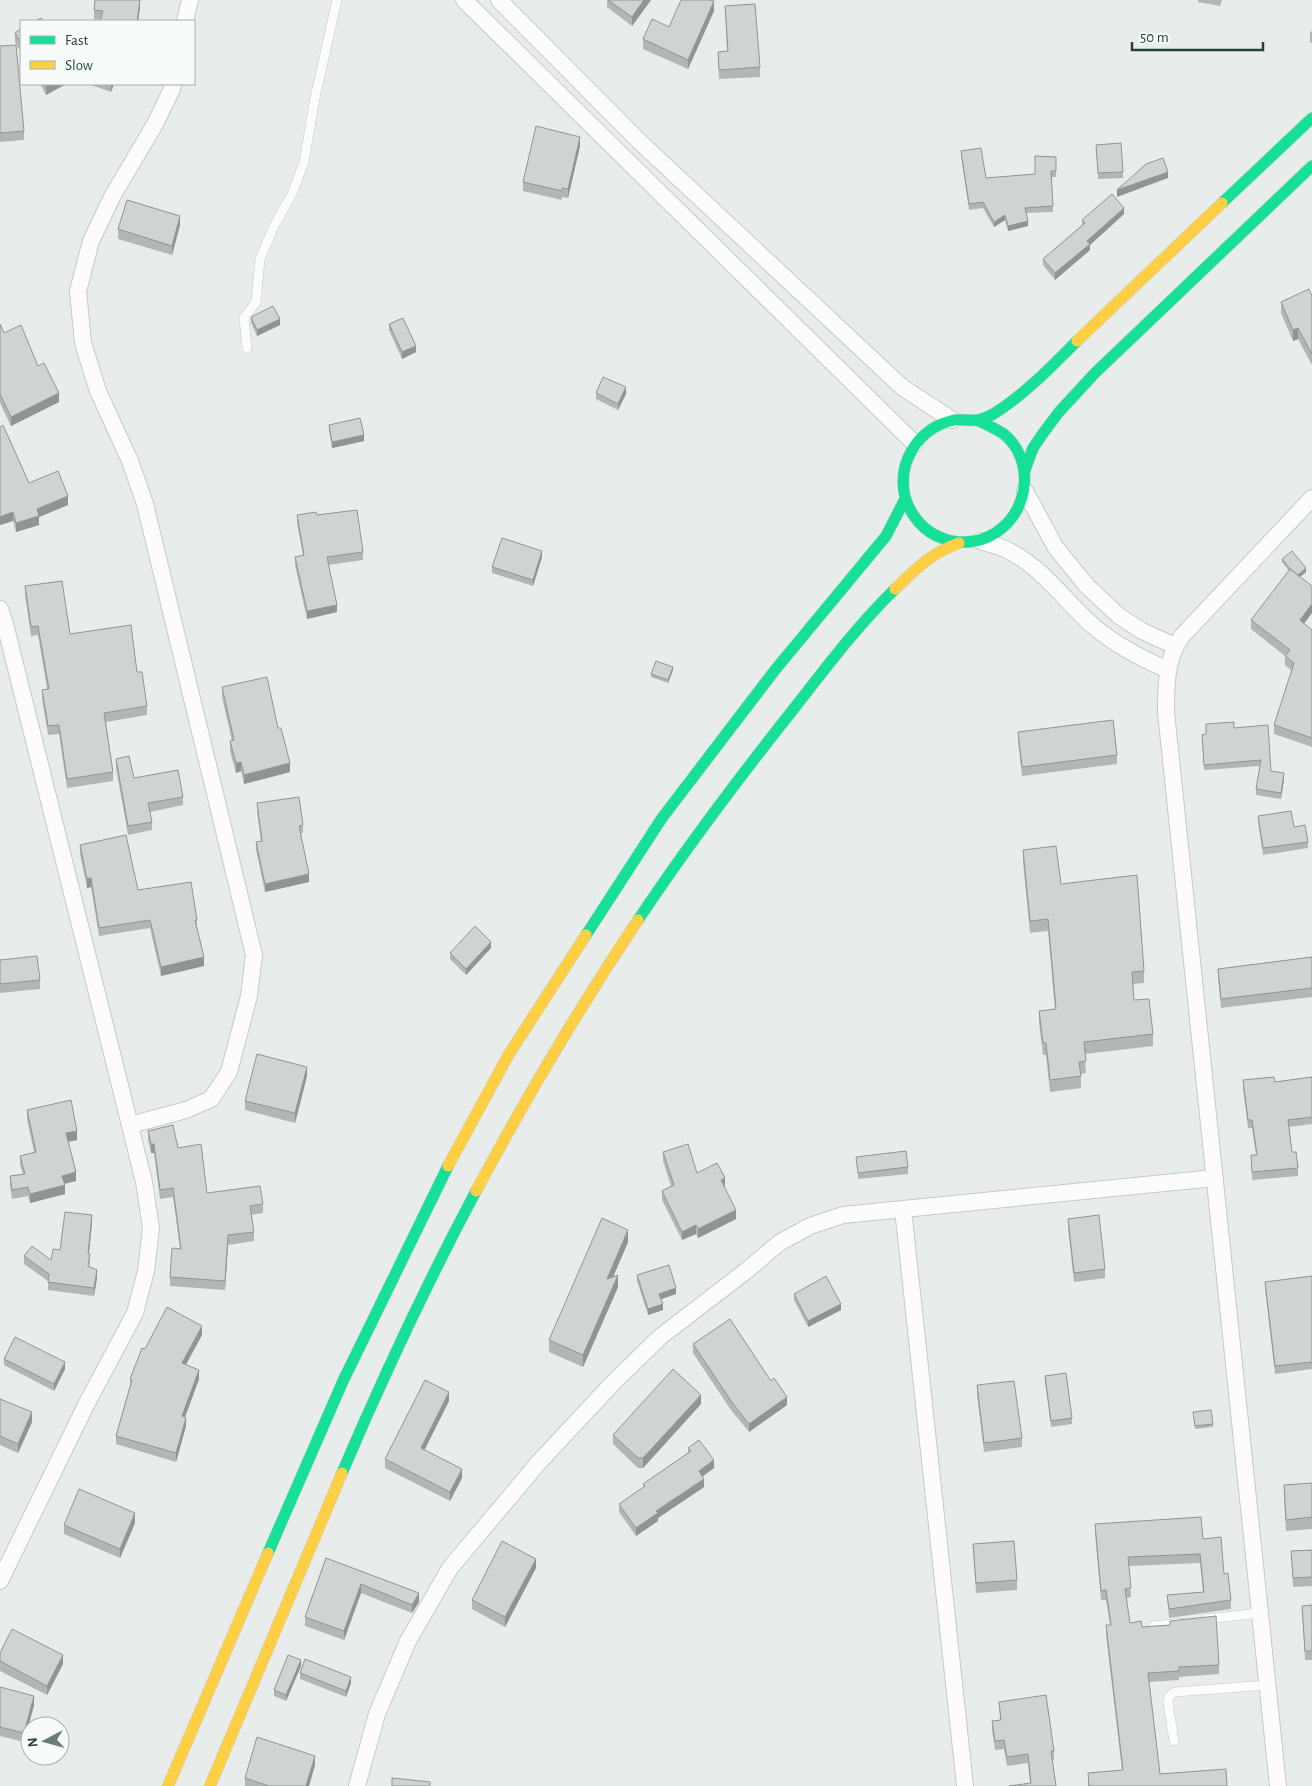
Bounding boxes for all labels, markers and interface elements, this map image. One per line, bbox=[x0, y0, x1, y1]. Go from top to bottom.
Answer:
legend bbox=[20, 20, 195, 85]
scale bar bbox=[1132, 20, 1263, 52]
text: 50 m bbox=[1140, 30, 1169, 45]
text: Fast bbox=[65, 33, 89, 48]
text: Slow bbox=[65, 58, 93, 73]
north arrow bbox=[20, 1716, 70, 1766]
text: N bbox=[26, 1737, 41, 1748]

